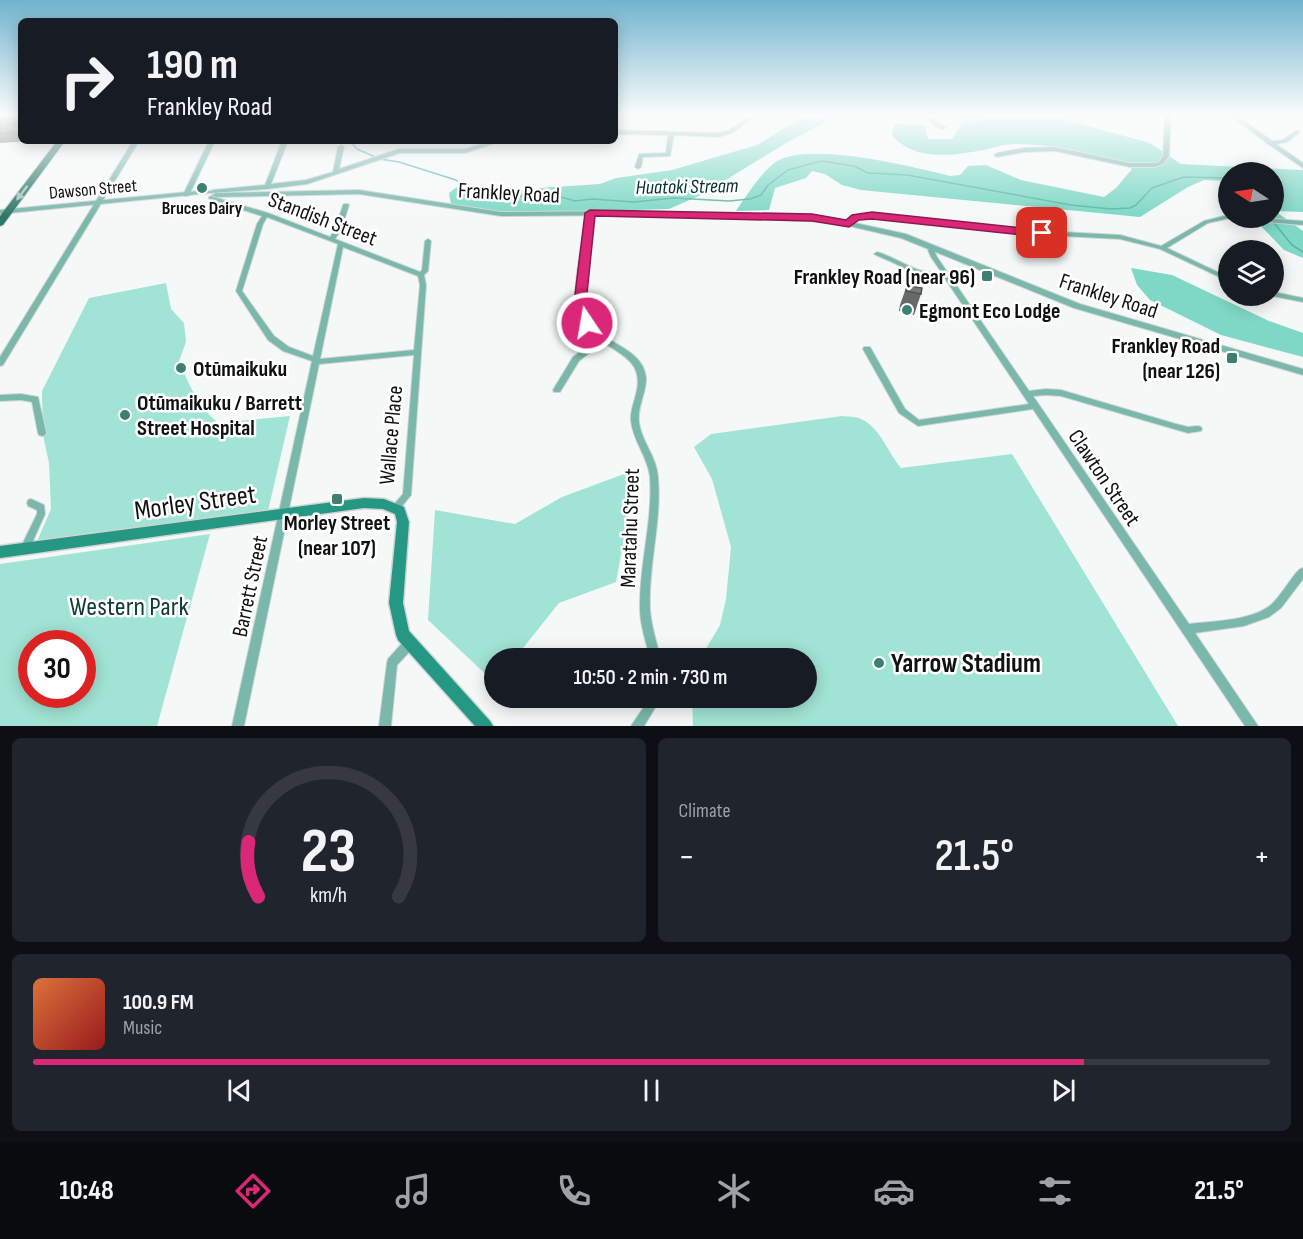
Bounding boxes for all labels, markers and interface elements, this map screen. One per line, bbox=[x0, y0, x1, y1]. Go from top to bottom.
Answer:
text: 190 m bbox=[147, 40, 238, 91]
icon: right bbox=[48, 42, 126, 120]
text: Frankley Road bbox=[147, 91, 272, 123]
north arrow bbox=[1218, 162, 1284, 228]
map controls bbox=[1218, 162, 1284, 306]
water label: Huatoki Stream bbox=[636, 174, 739, 200]
street label: Dawson Street bbox=[48, 175, 138, 204]
street label: Frankley Road bbox=[457, 177, 561, 210]
marker: Bruces Dairy bbox=[195, 181, 209, 195]
one-way arrow bbox=[17, 185, 29, 200]
street label: Standish Street bbox=[264, 186, 381, 253]
place label: Bruces Dairy bbox=[162, 198, 243, 219]
pin bbox=[1016, 207, 1067, 258]
icon: arrive bbox=[1025, 216, 1058, 249]
button: layers bbox=[1218, 240, 1284, 306]
place label: Frankley Road (near 96) bbox=[794, 264, 975, 291]
street label: Frankley Road bbox=[1056, 268, 1161, 325]
marker: Frankley Road (near 96) bbox=[980, 269, 994, 283]
position arrow bbox=[555, 291, 619, 355]
place label: Egmont Eco Lodge bbox=[919, 298, 1061, 325]
marker: Egmont Eco Lodge bbox=[900, 303, 914, 317]
place label: Frankley Road (near 126) bbox=[1111, 333, 1220, 385]
marker: Frankley Road (near 126) bbox=[1225, 351, 1239, 365]
place label: Otūmaikuku bbox=[193, 356, 287, 383]
marker: Otūmaikuku bbox=[174, 361, 188, 375]
street label: Wallace Place bbox=[374, 384, 409, 486]
place label: Otūmaikuku / Barrett Street Hospital bbox=[137, 390, 302, 442]
marker: Otūmaikuku / Barrett Street Hospital bbox=[118, 408, 132, 422]
street label: Clawton Street bbox=[1062, 425, 1146, 531]
street label: Maratahu Street bbox=[615, 468, 646, 588]
street label: Morley Street bbox=[132, 479, 258, 527]
marker: Morley Street (near 107) bbox=[330, 492, 344, 506]
place label: Morley Street (near 107) bbox=[284, 510, 390, 562]
street label: Barrett Street bbox=[227, 533, 274, 639]
park label: Western Park bbox=[69, 591, 190, 623]
speed limit sign: 30 bbox=[18, 630, 96, 708]
place label: Yarrow Stadium bbox=[891, 648, 1041, 680]
marker: Yarrow Stadium bbox=[872, 656, 886, 670]
text: 10:50 · 2 min · 730 m bbox=[574, 664, 727, 691]
text: Climate bbox=[679, 799, 731, 823]
text: 23 bbox=[301, 815, 356, 890]
text: 21.5° bbox=[934, 829, 1014, 884]
text: − bbox=[679, 837, 695, 877]
text: + bbox=[1254, 837, 1270, 877]
text: km/h bbox=[310, 883, 347, 908]
text: 100.9 FM bbox=[123, 989, 194, 1016]
text: Music bbox=[123, 1016, 162, 1040]
icon: previous bbox=[223, 1074, 256, 1107]
icon: pause bbox=[635, 1074, 668, 1107]
icon: next bbox=[1047, 1074, 1080, 1107]
icon: directions bbox=[232, 1170, 274, 1212]
icon: music bbox=[392, 1170, 434, 1212]
icon: phone bbox=[553, 1170, 595, 1212]
icon: climate bbox=[713, 1170, 755, 1212]
icon: car bbox=[873, 1170, 915, 1212]
icon: filters bbox=[1034, 1170, 1076, 1212]
text: 10:48 bbox=[59, 1175, 114, 1207]
text: 21.5° bbox=[1194, 1175, 1244, 1207]

